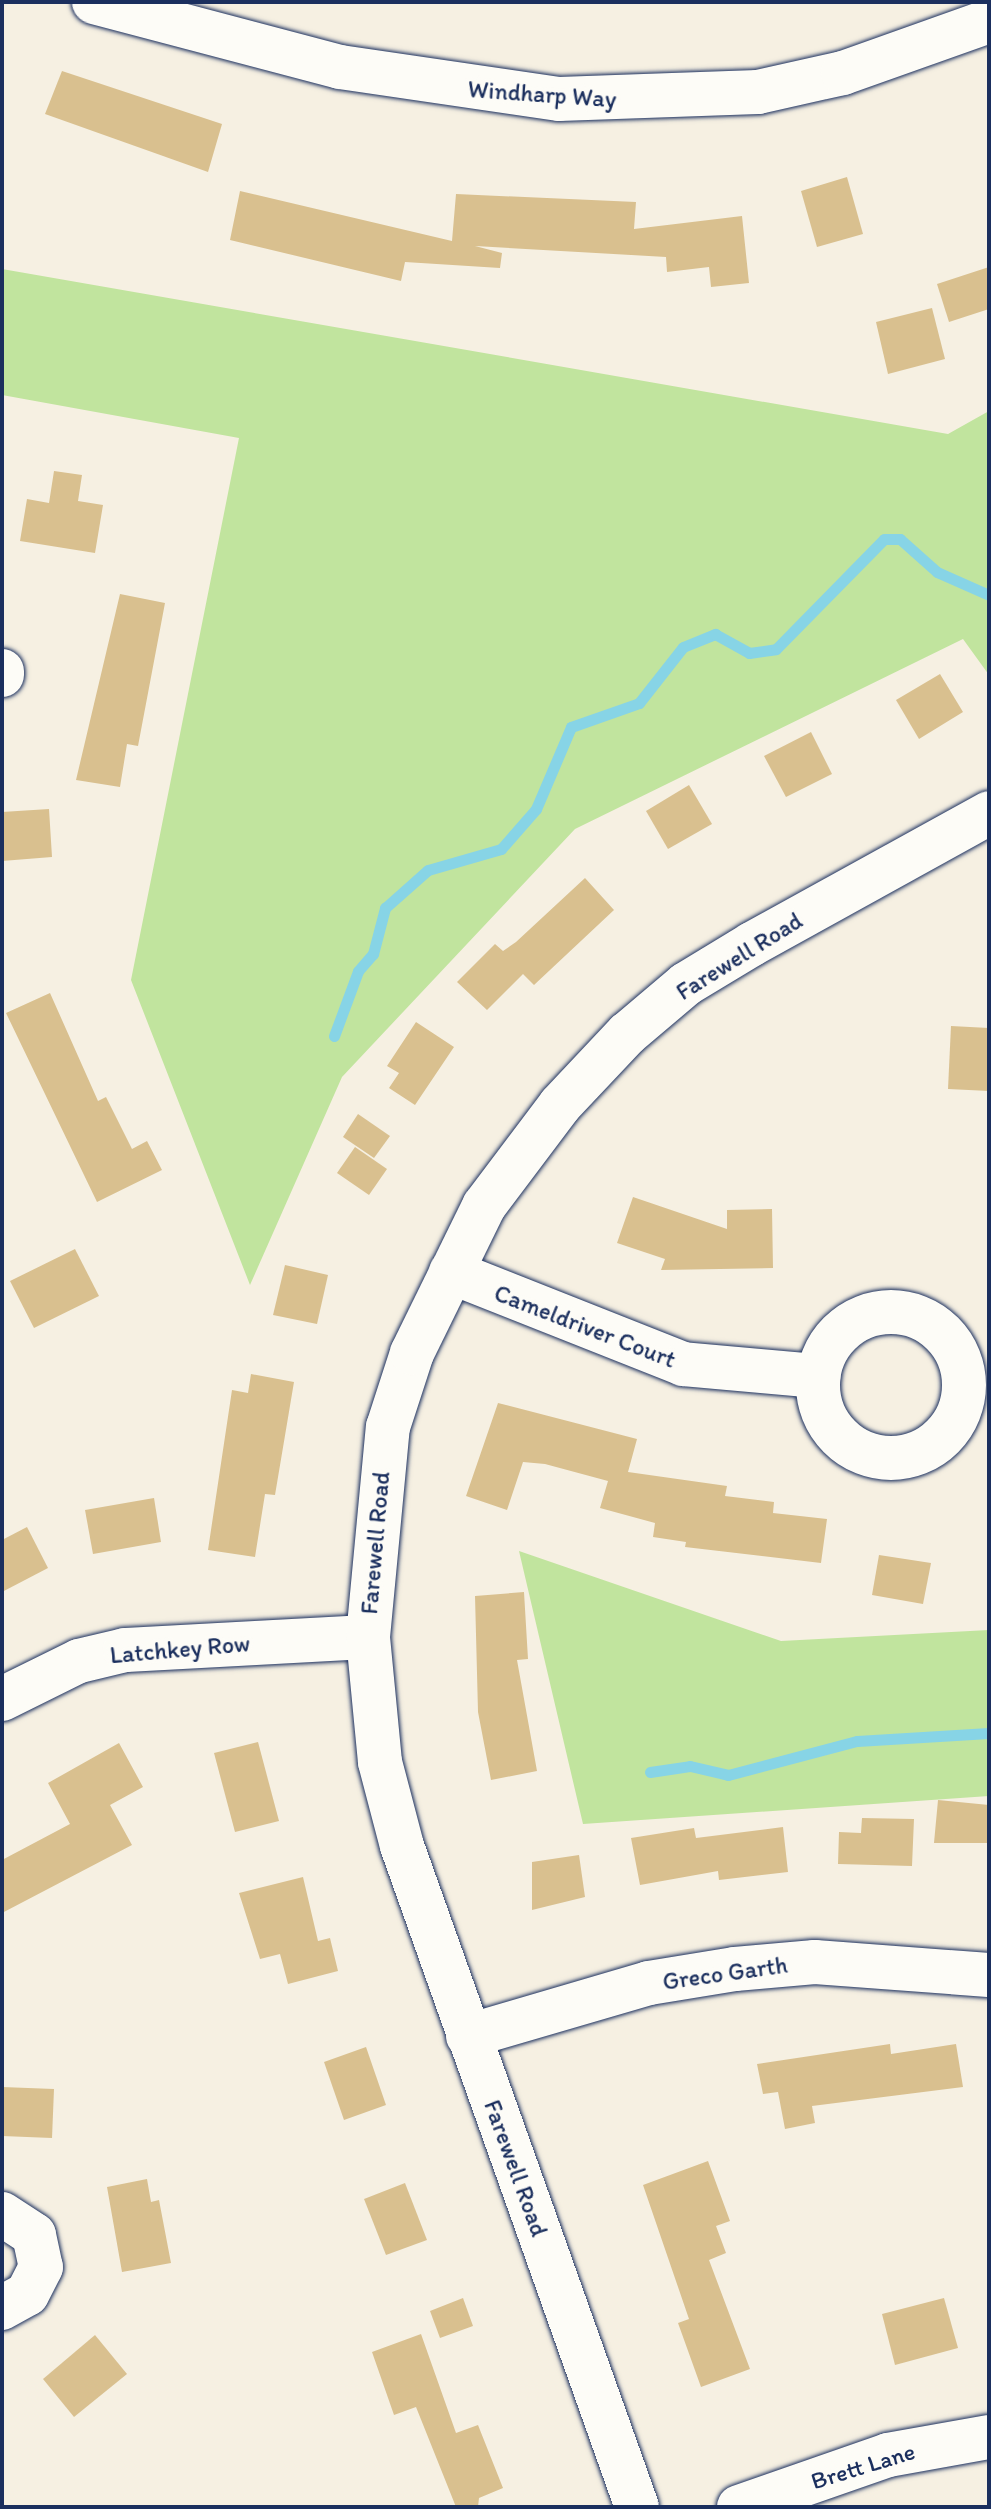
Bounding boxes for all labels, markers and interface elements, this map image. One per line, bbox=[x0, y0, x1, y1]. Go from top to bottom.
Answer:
street label: Windharp Way bbox=[467, 74, 617, 114]
street label: Farewell Road bbox=[671, 906, 807, 1006]
street label: Cameldriver Court bbox=[490, 1278, 680, 1374]
street label: Farewell Road bbox=[354, 1470, 396, 1616]
street label: Latchkey Row bbox=[109, 1629, 251, 1669]
street label: Greco Garth bbox=[660, 1950, 790, 1996]
street label: Farewell Road bbox=[478, 2096, 554, 2240]
street label: Brett Lane bbox=[807, 2436, 919, 2496]

